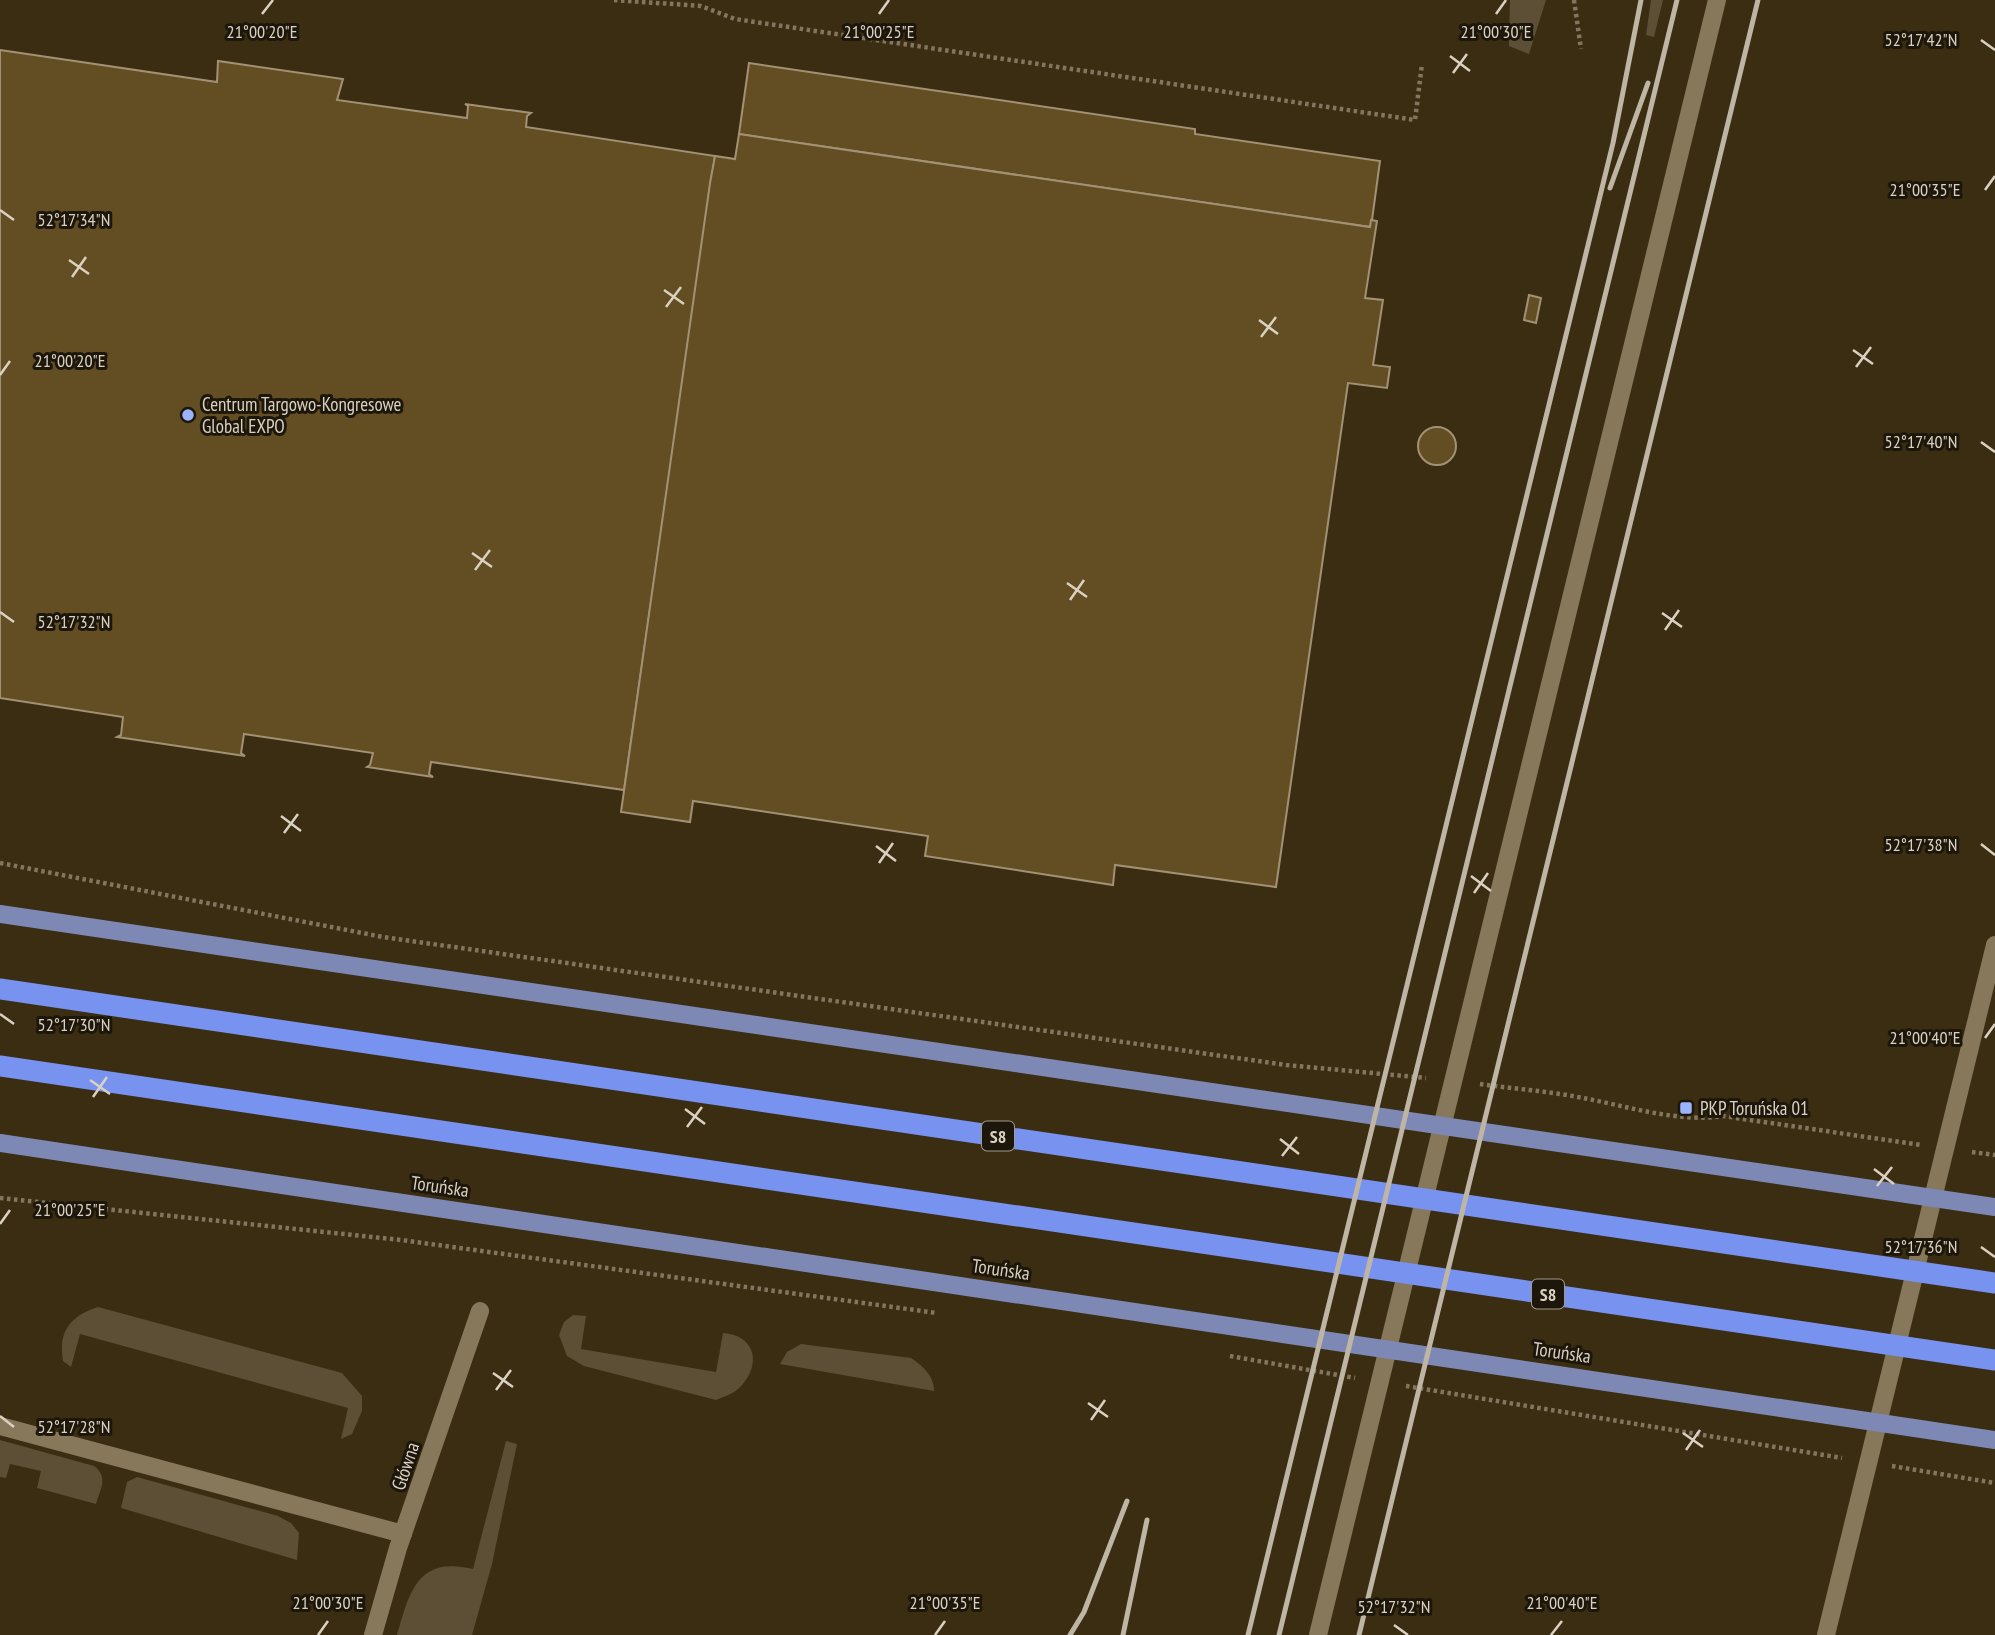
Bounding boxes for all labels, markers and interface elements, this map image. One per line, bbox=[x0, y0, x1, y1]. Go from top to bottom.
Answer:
text: 21°00'20"E bbox=[227, 20, 297, 43]
text: 21°00'25"E bbox=[844, 20, 914, 43]
text: 21°00'30"E bbox=[1461, 20, 1531, 43]
text: 52°17'42"N bbox=[1885, 28, 1957, 51]
text: 21°00'35"E bbox=[1890, 178, 1960, 201]
text: 52°17'34"N bbox=[38, 208, 110, 231]
text: 21°00'20"E bbox=[35, 349, 105, 372]
place label: Centrum Targowo-Kongresowe Global EXPO bbox=[202, 392, 402, 438]
marker: Centrum Targowo-Kongresowe Global EXPO bbox=[180, 407, 196, 423]
text: 52°17'40"N bbox=[1885, 430, 1957, 453]
text: 52°17'32"N bbox=[38, 610, 110, 633]
text: 52°17'38"N bbox=[1885, 833, 1957, 856]
text: 52°17'30"N bbox=[38, 1013, 110, 1036]
text: 21°00'40"E bbox=[1890, 1026, 1960, 1049]
place label: PKP Toruńska 01 bbox=[1700, 1096, 1809, 1120]
marker: PKP Toruńska 01 bbox=[1678, 1100, 1694, 1116]
road number: S8 bbox=[982, 1121, 1014, 1150]
street label: Toruńska bbox=[410, 1170, 470, 1202]
text: 21°00'25"E bbox=[35, 1198, 105, 1221]
text: 52°17'36"N bbox=[1885, 1235, 1957, 1258]
street label: Toruńska bbox=[971, 1253, 1031, 1285]
road number: S8 bbox=[1532, 1280, 1564, 1308]
street label: Toruńska bbox=[1532, 1336, 1592, 1368]
text: 52°17'28"N bbox=[38, 1415, 110, 1438]
street label: Główna bbox=[386, 1439, 424, 1493]
text: 21°00'30"E bbox=[293, 1591, 363, 1614]
text: 21°00'35"E bbox=[910, 1591, 980, 1614]
text: 21°00'40"E bbox=[1527, 1591, 1597, 1614]
text: 52°17'32"N bbox=[1358, 1595, 1430, 1618]

